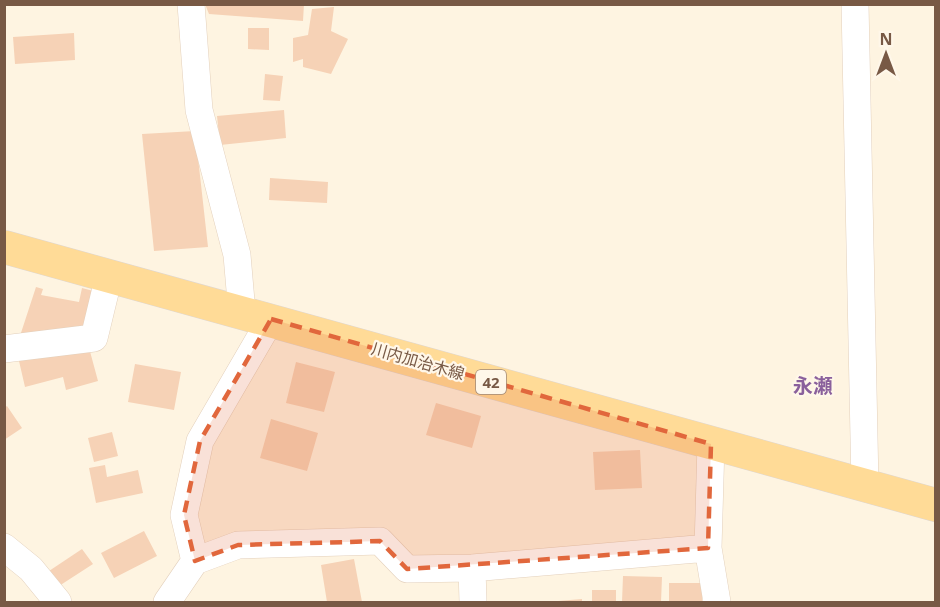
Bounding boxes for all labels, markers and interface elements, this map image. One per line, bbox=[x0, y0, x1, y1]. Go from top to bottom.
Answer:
north arrow bbox=[856, 24, 916, 84]
text: N bbox=[879, 28, 893, 50]
street label: 川内加治木線 bbox=[369, 337, 467, 385]
road number: 42 bbox=[476, 370, 506, 394]
district label: 永瀬 bbox=[793, 372, 833, 399]

